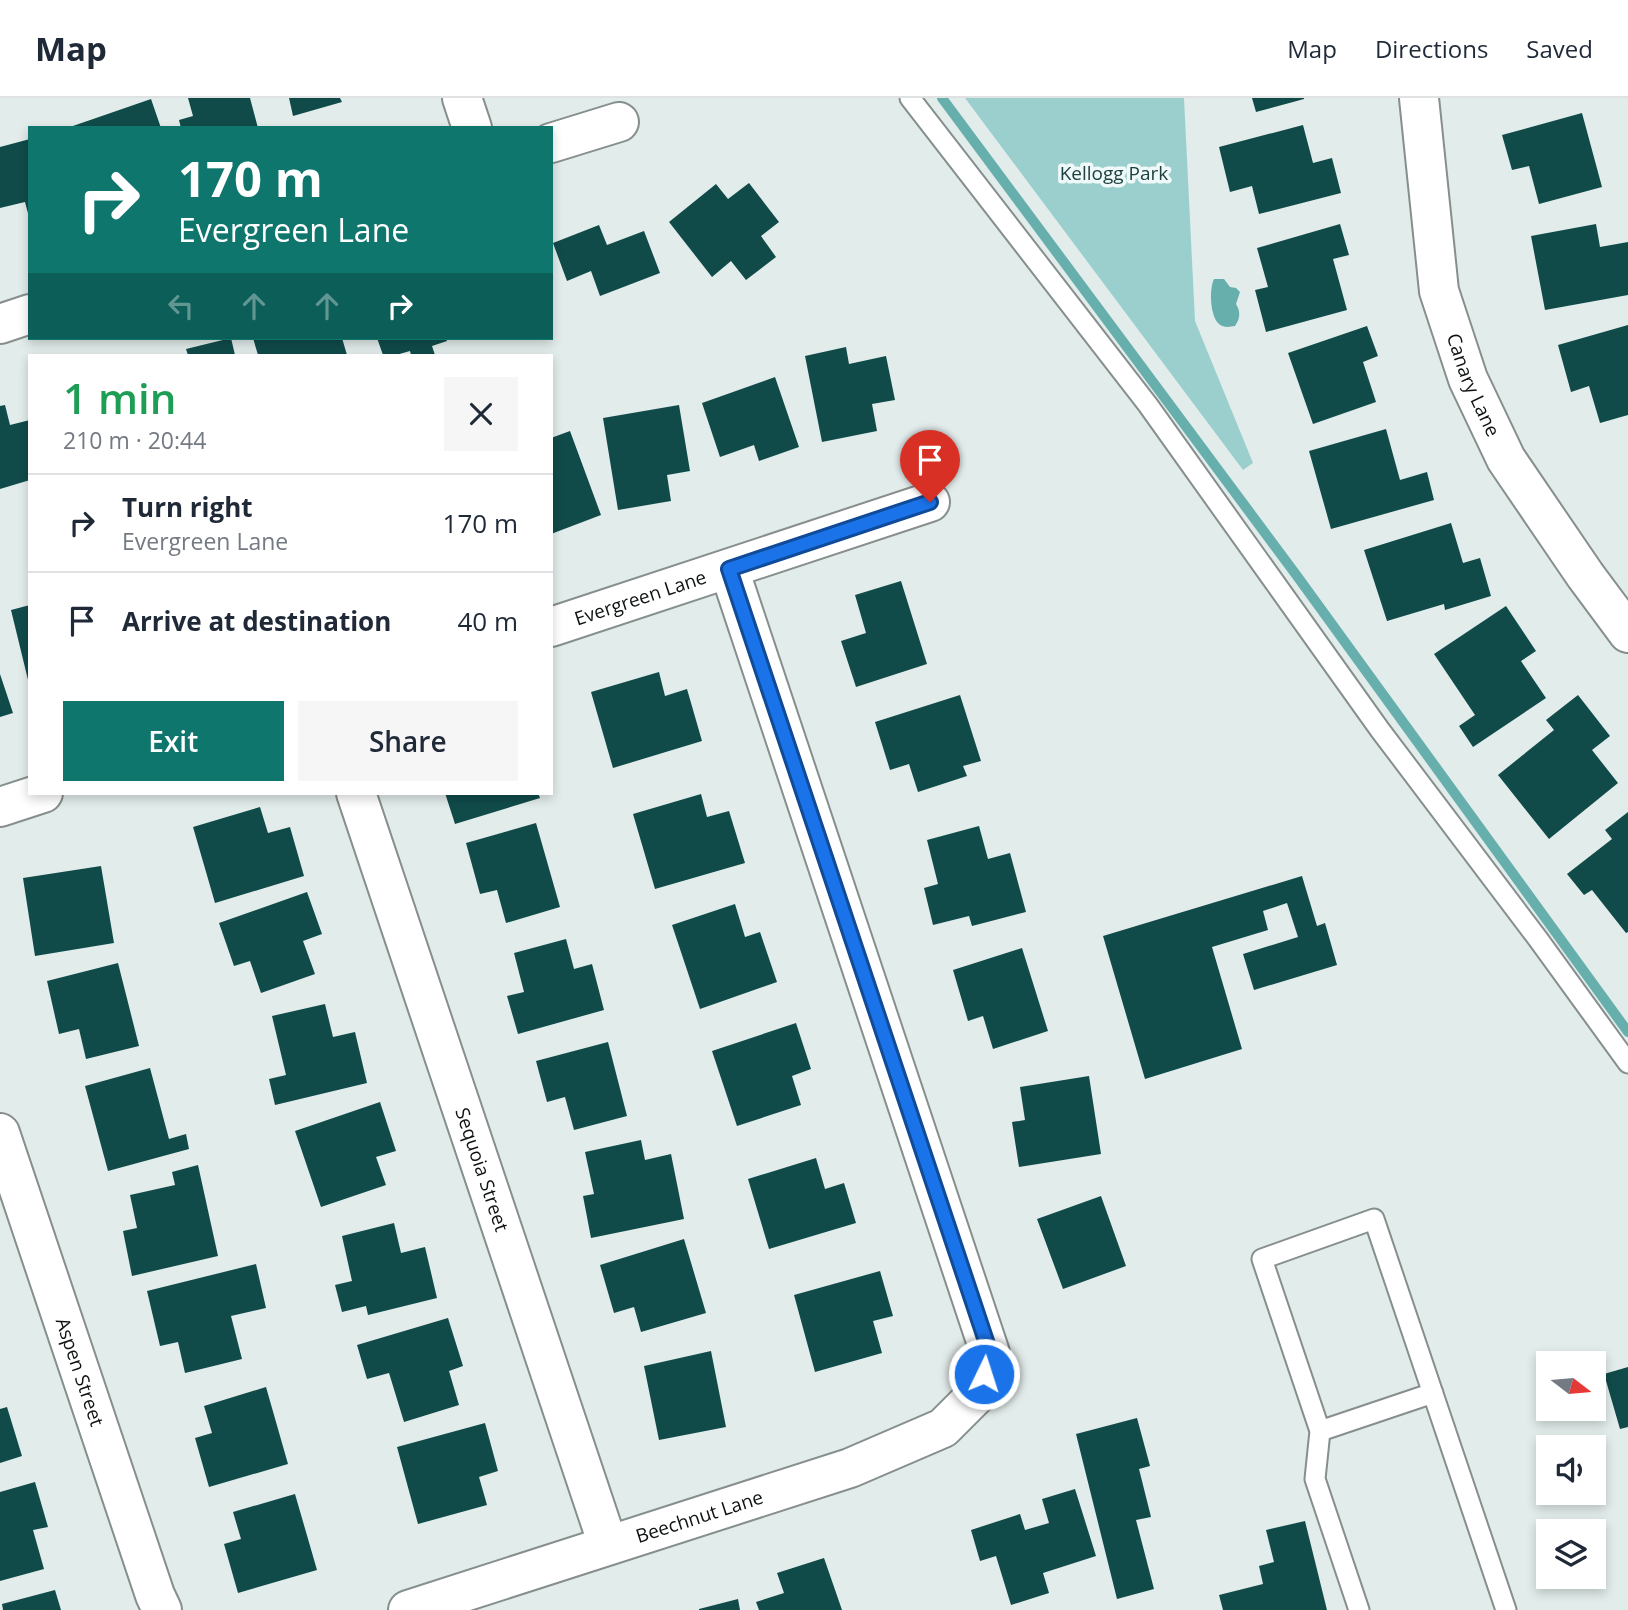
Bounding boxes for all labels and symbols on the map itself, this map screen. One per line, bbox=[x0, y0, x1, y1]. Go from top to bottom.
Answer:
park label: Kellogg Park bbox=[1060, 160, 1168, 186]
street label: Canary Lane bbox=[1441, 330, 1506, 441]
pin bbox=[900, 430, 960, 502]
street label: Evergreen Lane bbox=[571, 564, 710, 631]
street label: Sequoia Street bbox=[449, 1104, 515, 1235]
street label: Aspen Street bbox=[50, 1314, 111, 1430]
position arrow bbox=[947, 1337, 1021, 1411]
north arrow bbox=[1536, 1351, 1606, 1421]
street label: Beechnut Lane bbox=[632, 1484, 766, 1549]

